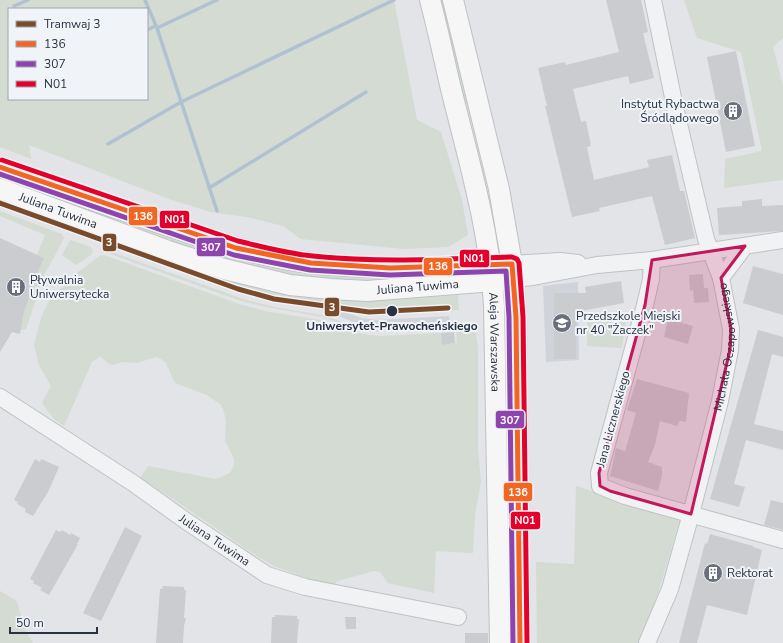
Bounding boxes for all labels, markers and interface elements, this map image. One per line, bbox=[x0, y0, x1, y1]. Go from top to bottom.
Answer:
legend bbox=[8, 8, 148, 100]
text: Tramwaj 3 bbox=[44, 16, 101, 32]
text: 136 bbox=[44, 36, 66, 52]
text: 307 bbox=[44, 56, 66, 72]
text: N01 bbox=[44, 76, 67, 92]
place label: Instytut Rybactwa Śródlądowego bbox=[621, 96, 719, 126]
building icon: Instytut Rybactwa Śródlądowego bbox=[722, 100, 744, 122]
street label: Juliana Tuwima bbox=[16, 188, 100, 232]
line badge: 136 bbox=[128, 206, 158, 226]
text: 136 bbox=[133, 209, 153, 224]
line badge: N01 bbox=[159, 210, 190, 229]
text: N01 bbox=[164, 212, 186, 227]
line badge: 3 bbox=[102, 233, 117, 252]
text: 3 bbox=[106, 235, 112, 250]
line badge: 307 bbox=[196, 237, 226, 257]
text: 307 bbox=[201, 240, 221, 255]
line badge: N01 bbox=[459, 249, 490, 268]
text: N01 bbox=[463, 251, 485, 266]
line badge: 136 bbox=[423, 257, 453, 276]
text: 136 bbox=[428, 259, 448, 274]
place label: Pływalnia Uniwersytecka bbox=[30, 272, 109, 302]
building icon: Pływalnia Uniwersytecka bbox=[5, 276, 27, 298]
street label: Juliana Tuwima bbox=[375, 276, 459, 298]
street label: Michała Oczapowskiego bbox=[710, 281, 739, 413]
street label: Aleja Warszawska bbox=[485, 292, 504, 392]
line badge: 3 bbox=[324, 297, 340, 317]
text: 3 bbox=[329, 300, 335, 315]
marker: Uniwersytet-Prawocheńskiego bbox=[385, 304, 399, 318]
place label: Przedszkole Miejski nr 40 "Żaczek" bbox=[576, 308, 680, 338]
school or university icon: Przedszkole Miejski nr 40 "Żaczek" bbox=[551, 312, 573, 334]
place label: Uniwersytet-Prawocheńskiego bbox=[306, 318, 478, 334]
street label: Jana Licznerskiego bbox=[592, 369, 634, 470]
line badge: 307 bbox=[495, 410, 525, 429]
text: 307 bbox=[500, 413, 520, 428]
line badge: 136 bbox=[503, 482, 533, 502]
text: 136 bbox=[508, 485, 528, 500]
street label: Juliana Tuwima bbox=[175, 510, 253, 570]
line badge: N01 bbox=[510, 511, 541, 530]
text: N01 bbox=[514, 513, 536, 528]
building icon: Rektorat bbox=[702, 562, 724, 584]
place label: Rektorat bbox=[727, 565, 774, 581]
scale bar bbox=[10, 609, 97, 635]
text: 50 m bbox=[16, 615, 44, 631]

